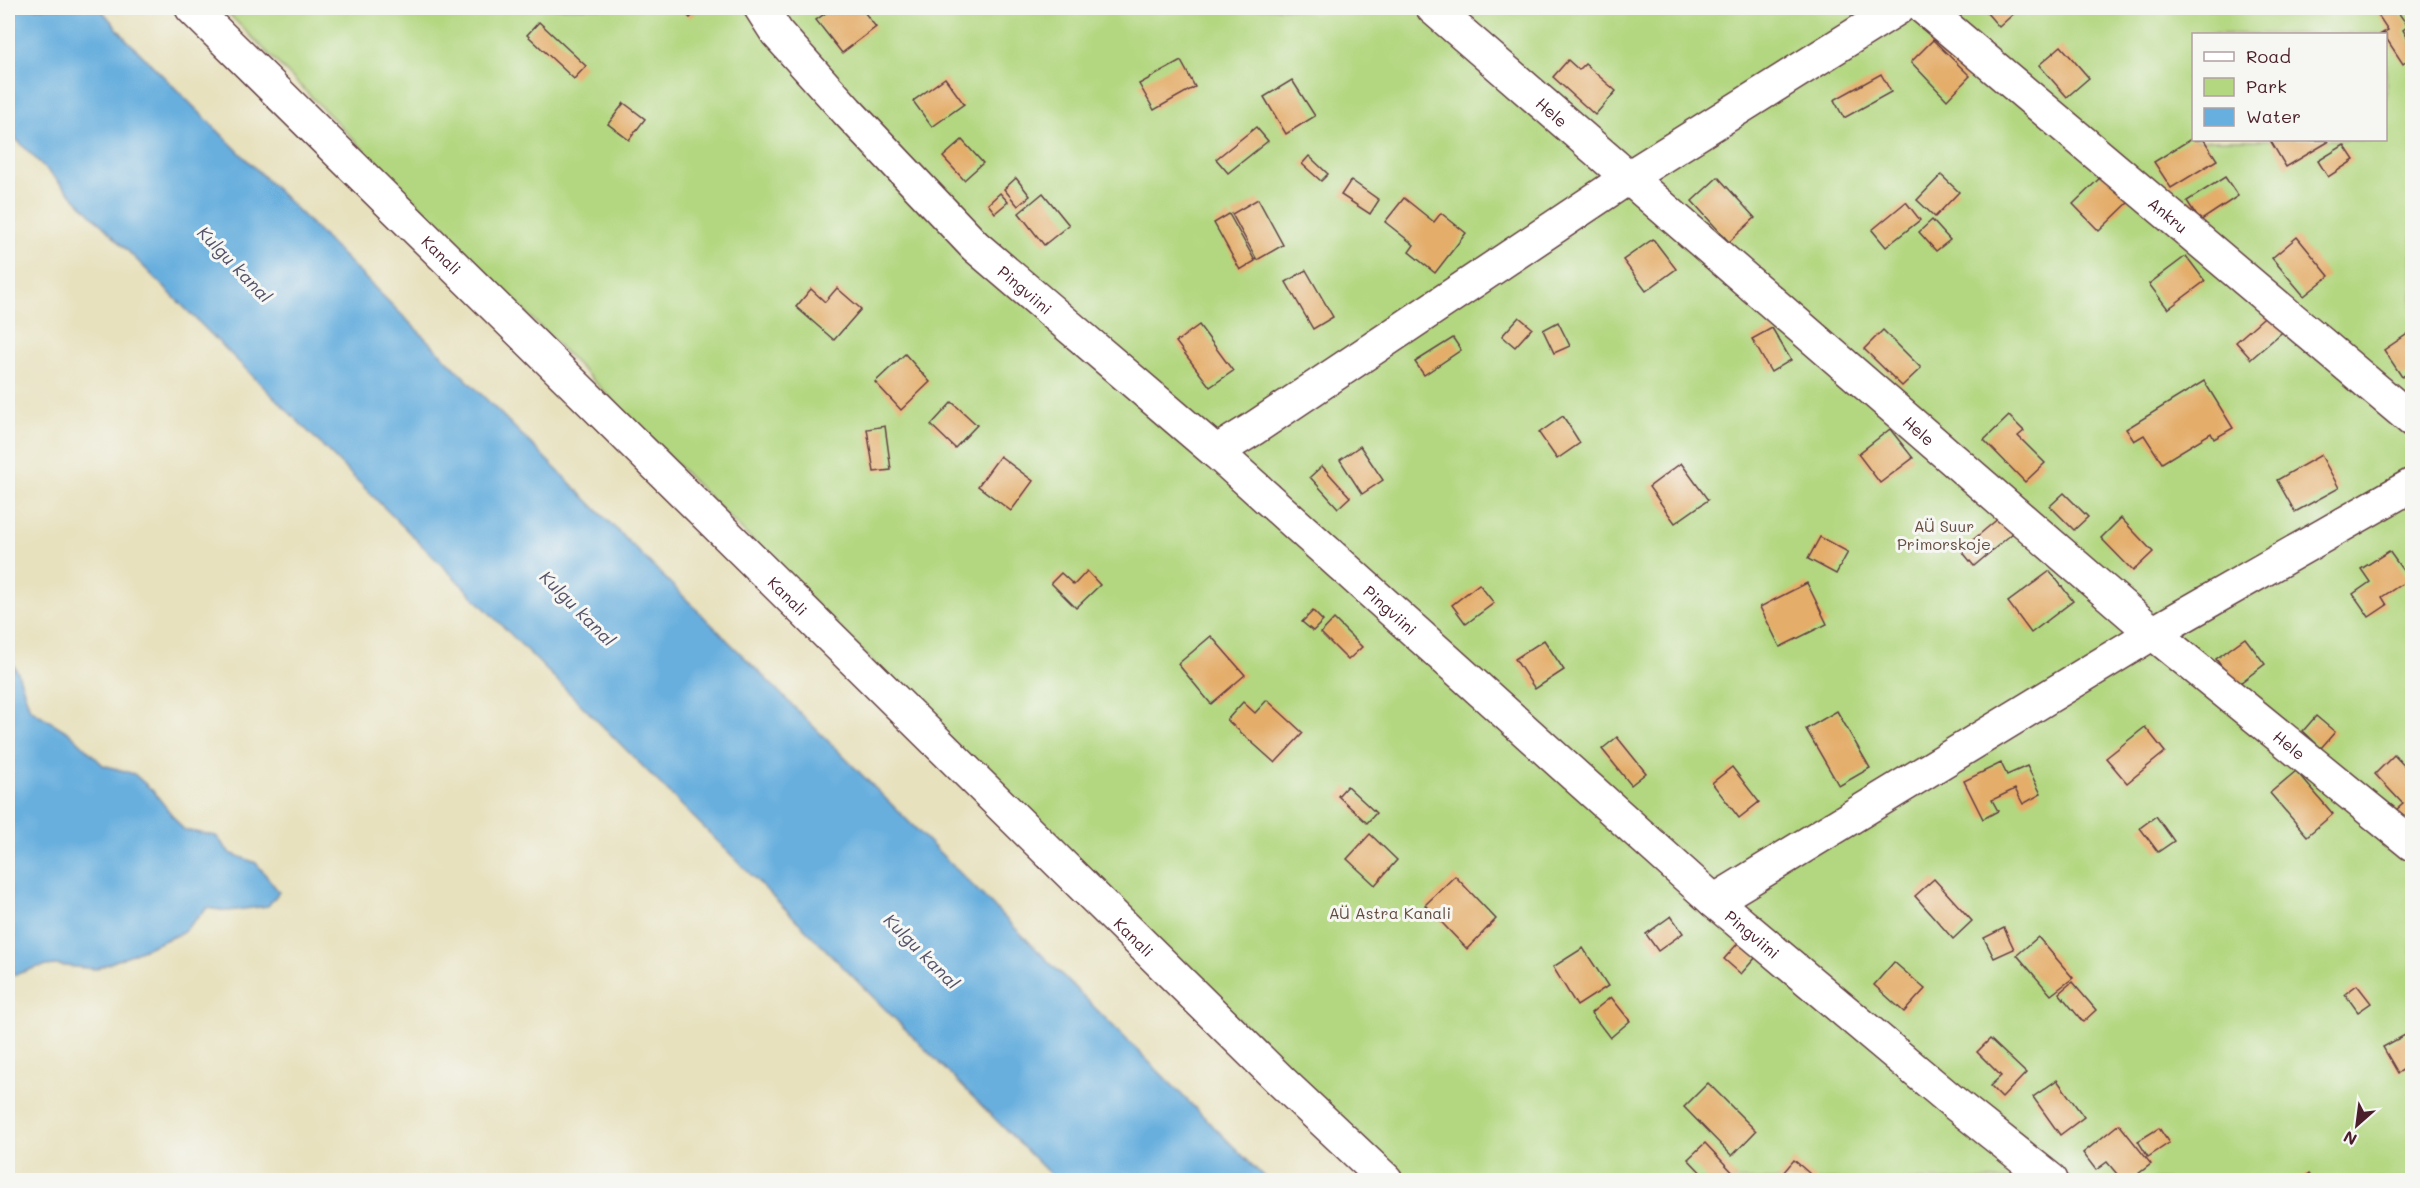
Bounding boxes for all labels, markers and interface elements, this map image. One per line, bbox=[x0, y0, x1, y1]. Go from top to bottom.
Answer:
legend bbox=[2192, 33, 2387, 141]
text: Road bbox=[2246, 44, 2291, 68]
text: Park bbox=[2246, 74, 2287, 98]
street label: Hele bbox=[1532, 92, 1573, 131]
text: Water bbox=[2246, 104, 2301, 128]
street label: Ankru bbox=[2144, 192, 2193, 237]
water label: Kulgu kanal bbox=[192, 220, 278, 308]
street label: Kanali bbox=[418, 230, 466, 278]
street label: Pingviini bbox=[994, 260, 1057, 318]
street label: Hele bbox=[1899, 411, 1940, 450]
park label: AÜ Suur Primorskoje bbox=[1897, 515, 1991, 554]
water label: Kulgu kanal bbox=[535, 565, 621, 651]
street label: Kanali bbox=[764, 571, 812, 620]
street label: Pingviini bbox=[1360, 580, 1422, 639]
street label: Hele bbox=[2270, 725, 2310, 764]
park label: AÜ Astra Kanali bbox=[1329, 902, 1451, 923]
street label: Pingviini bbox=[1721, 905, 1785, 963]
water label: Kulgu kanal bbox=[879, 908, 965, 994]
street label: Kanali bbox=[1110, 912, 1159, 961]
north arrow bbox=[2327, 1095, 2387, 1155]
text: N bbox=[2339, 1127, 2360, 1151]

